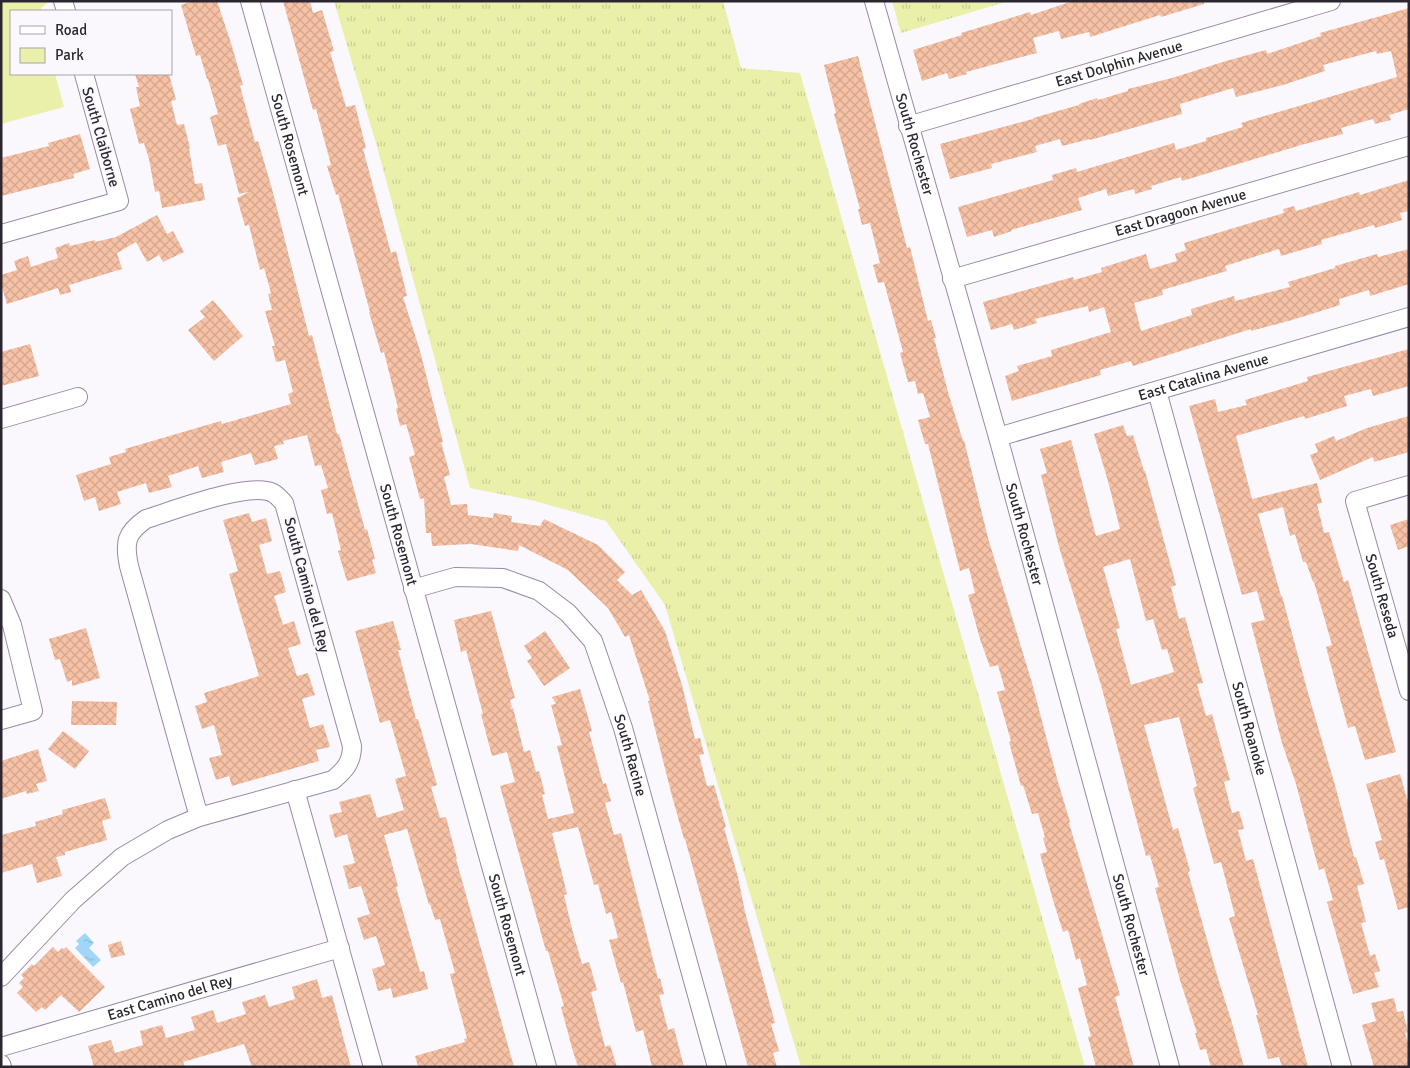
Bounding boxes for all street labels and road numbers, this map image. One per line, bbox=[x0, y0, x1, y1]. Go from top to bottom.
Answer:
street label: East Dolphin Avenue bbox=[1053, 36, 1185, 91]
street label: South Claiborne bbox=[78, 85, 124, 189]
street label: South Rochester bbox=[892, 91, 938, 198]
street label: South Rosemont bbox=[267, 92, 313, 198]
street label: East Dragoon Avenue bbox=[1113, 185, 1248, 240]
street label: East Catalina Avenue bbox=[1136, 349, 1271, 405]
street label: South Rochester bbox=[1002, 481, 1047, 588]
street label: South Rosemont bbox=[376, 482, 421, 588]
street label: South Camino del Rey bbox=[280, 515, 334, 655]
street label: South Reseda bbox=[1361, 552, 1403, 640]
street label: South Roanoke bbox=[1228, 680, 1271, 777]
street label: South Racine bbox=[610, 712, 650, 798]
street label: South Rosemont bbox=[485, 872, 530, 978]
street label: South Rochester bbox=[1109, 872, 1154, 978]
street label: East Camino del Rey bbox=[105, 971, 235, 1024]

